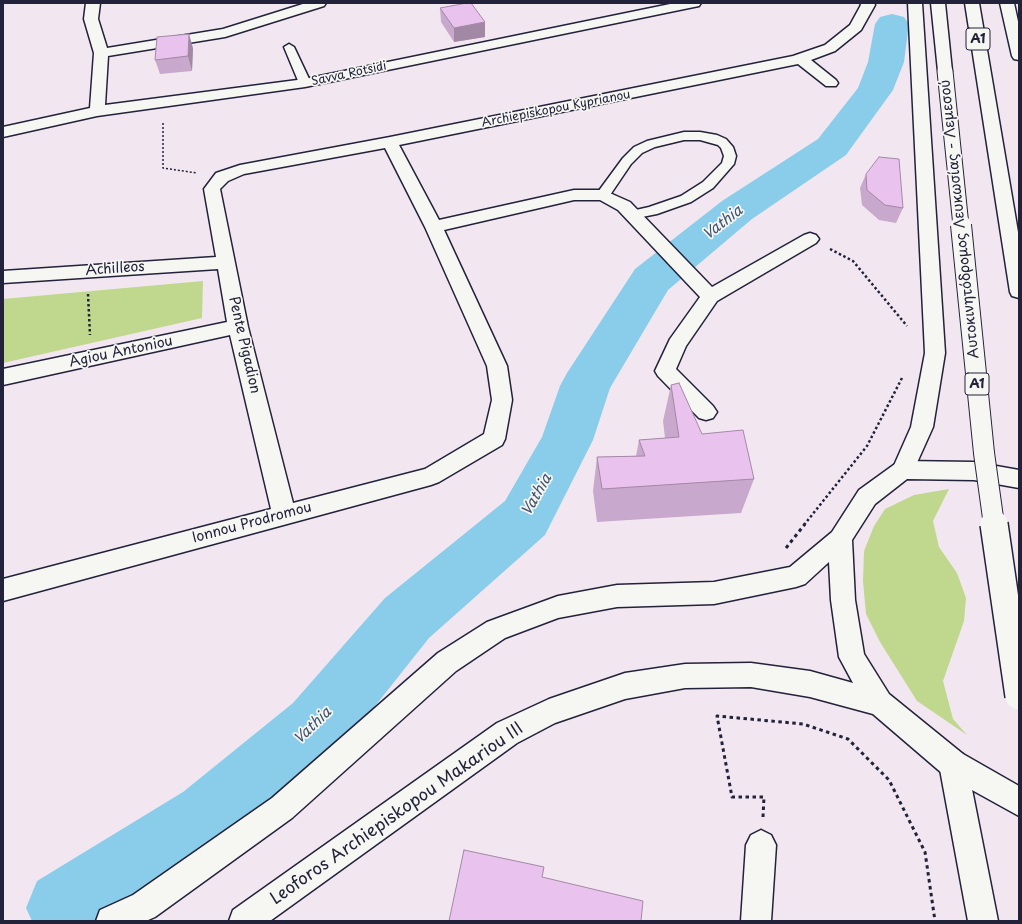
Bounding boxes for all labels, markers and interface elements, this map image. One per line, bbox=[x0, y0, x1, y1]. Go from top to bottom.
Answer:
road number: A1 bbox=[966, 28, 990, 50]
street label: Savva Rotsidi bbox=[310, 59, 388, 89]
street label: Αυτοκινητόδρομος Λευκωσίας - Λεμεσού bbox=[937, 79, 983, 359]
street label: Archiepiskopou Kyprianou bbox=[480, 87, 632, 131]
water label: Vathia bbox=[700, 202, 746, 244]
street label: Achilleos bbox=[85, 259, 145, 279]
street label: Pente Pigadion bbox=[225, 295, 263, 395]
street label: Agiou Antoniou bbox=[68, 333, 174, 371]
road number: A1 bbox=[965, 373, 989, 395]
water label: Vathia bbox=[518, 471, 556, 519]
street label: Ionnou Prodromou bbox=[191, 499, 313, 547]
water label: Vathia bbox=[290, 704, 336, 748]
street label: Leoforos Archiepiskopou Makariou III bbox=[267, 719, 527, 909]

